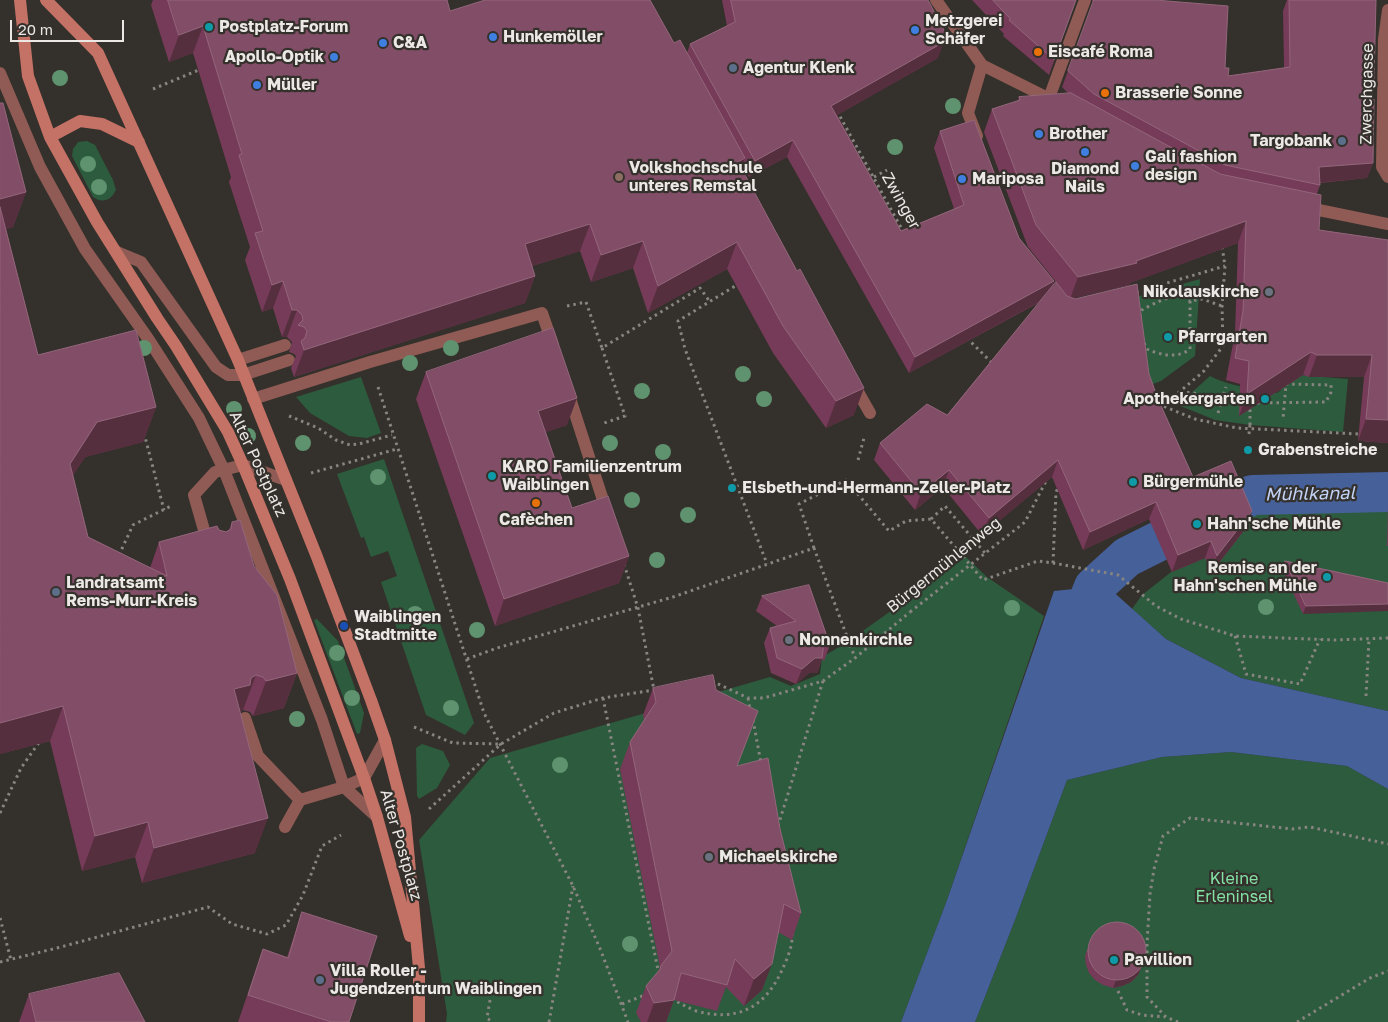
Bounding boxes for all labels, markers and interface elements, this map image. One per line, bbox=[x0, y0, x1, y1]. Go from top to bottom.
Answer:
scale bar bbox=[12, 10, 126, 42]
place label: Metzgerei Schäfer bbox=[925, 11, 1002, 49]
place label: Postplatz-Forum bbox=[219, 17, 348, 37]
text: 20 m bbox=[18, 20, 53, 38]
marker: Postplatz-Forum bbox=[203, 21, 215, 33]
marker: Metzgerei Schäfer bbox=[909, 24, 921, 36]
place label: Hunkemöller bbox=[503, 27, 603, 47]
marker: Hunkemöller bbox=[487, 31, 499, 43]
place label: C&A bbox=[393, 33, 427, 53]
marker: C&A bbox=[377, 37, 389, 49]
place label: Eiscafé Roma bbox=[1048, 42, 1153, 62]
street label: Zwerchgasse bbox=[1357, 43, 1377, 145]
marker: Eiscafé Roma bbox=[1032, 46, 1044, 58]
place label: Apollo-Optik bbox=[225, 47, 324, 67]
marker: Apollo-Optik bbox=[328, 51, 340, 63]
place label: Agentur Klenk bbox=[743, 58, 855, 78]
marker: Agentur Klenk bbox=[727, 62, 739, 74]
place label: Müller bbox=[267, 75, 317, 95]
marker: Müller bbox=[251, 79, 263, 91]
place label: Brasserie Sonne bbox=[1115, 83, 1242, 103]
marker: Brasserie Sonne bbox=[1099, 87, 1111, 99]
place label: Brother bbox=[1049, 124, 1108, 144]
marker: Brother bbox=[1033, 128, 1045, 140]
place label: Targobank bbox=[1250, 131, 1332, 151]
marker: Targobank bbox=[1336, 135, 1348, 147]
marker: Diamond Nails bbox=[1079, 146, 1091, 158]
place label: Gali fashion design bbox=[1145, 147, 1237, 185]
place label: Volkshochschule unteres Remstal bbox=[629, 158, 763, 196]
place label: Diamond Nails bbox=[1051, 159, 1119, 197]
marker: Gali fashion design bbox=[1129, 160, 1141, 172]
street label: Zwinger bbox=[878, 169, 924, 233]
place label: Mariposa bbox=[972, 169, 1044, 189]
marker: Volkshochschule unteres Remstal bbox=[613, 171, 625, 183]
marker: Mariposa bbox=[956, 173, 968, 185]
place label: Nikolauskirche bbox=[1143, 282, 1259, 302]
marker: Nikolauskirche bbox=[1263, 286, 1275, 298]
place label: Pfarrgarten bbox=[1178, 327, 1267, 347]
marker: Pfarrgarten bbox=[1162, 331, 1174, 343]
place label: Apothekergarten bbox=[1123, 389, 1255, 409]
marker: Apothekergarten bbox=[1259, 393, 1271, 405]
street label: Alter Postplatz bbox=[225, 408, 291, 520]
place label: Grabenstreiche bbox=[1258, 440, 1377, 460]
marker: Grabenstreiche bbox=[1242, 444, 1254, 456]
place label: KARO Familienzentrum Waiblingen bbox=[502, 457, 682, 495]
marker: KARO Familienzentrum Waiblingen bbox=[486, 470, 498, 482]
place label: Bürgermühle bbox=[1143, 472, 1243, 492]
marker: Bürgermühle bbox=[1127, 476, 1139, 488]
place label: Elsbeth-und-Hermann-Zeller-Platz bbox=[742, 478, 1010, 498]
marker: Elsbeth-und-Hermann-Zeller-Platz bbox=[726, 482, 738, 494]
water label: Mühlkanal bbox=[1265, 482, 1355, 506]
marker: Cafèchen bbox=[530, 497, 542, 509]
place label: Cafèchen bbox=[499, 510, 573, 530]
street label: Bürgermühlenweg bbox=[883, 513, 1005, 617]
place label: Hahn'sche Mühle bbox=[1207, 514, 1341, 534]
marker: Hahn'sche Mühle bbox=[1191, 518, 1203, 530]
place label: Remise an der Hahn'schen Mühle bbox=[1173, 558, 1317, 596]
marker: Remise an der Hahn'schen Mühle bbox=[1321, 571, 1333, 583]
place label: Landratsamt Rems-Murr-Kreis bbox=[66, 573, 197, 611]
marker: Landratsamt Rems-Murr-Kreis bbox=[50, 586, 62, 598]
place label: Waiblingen Stadtmitte bbox=[354, 607, 441, 645]
marker: Waiblingen Stadtmitte bbox=[338, 620, 350, 632]
place label: Nonnenkirchle bbox=[799, 630, 913, 650]
marker: Nonnenkirchle bbox=[783, 634, 795, 646]
street label: Alter Postplatz bbox=[376, 787, 426, 903]
place label: Michaelskirche bbox=[719, 847, 838, 867]
marker: Michaelskirche bbox=[703, 851, 715, 863]
park label: Kleine Erleninsel bbox=[1195, 869, 1273, 907]
place label: Pavillion bbox=[1124, 950, 1192, 970]
marker: Pavillion bbox=[1108, 954, 1120, 966]
place label: Villa Roller - Jugendzentrum Waiblingen bbox=[330, 961, 542, 999]
marker: Villa Roller - Jugendzentrum Waiblingen bbox=[314, 974, 326, 986]

